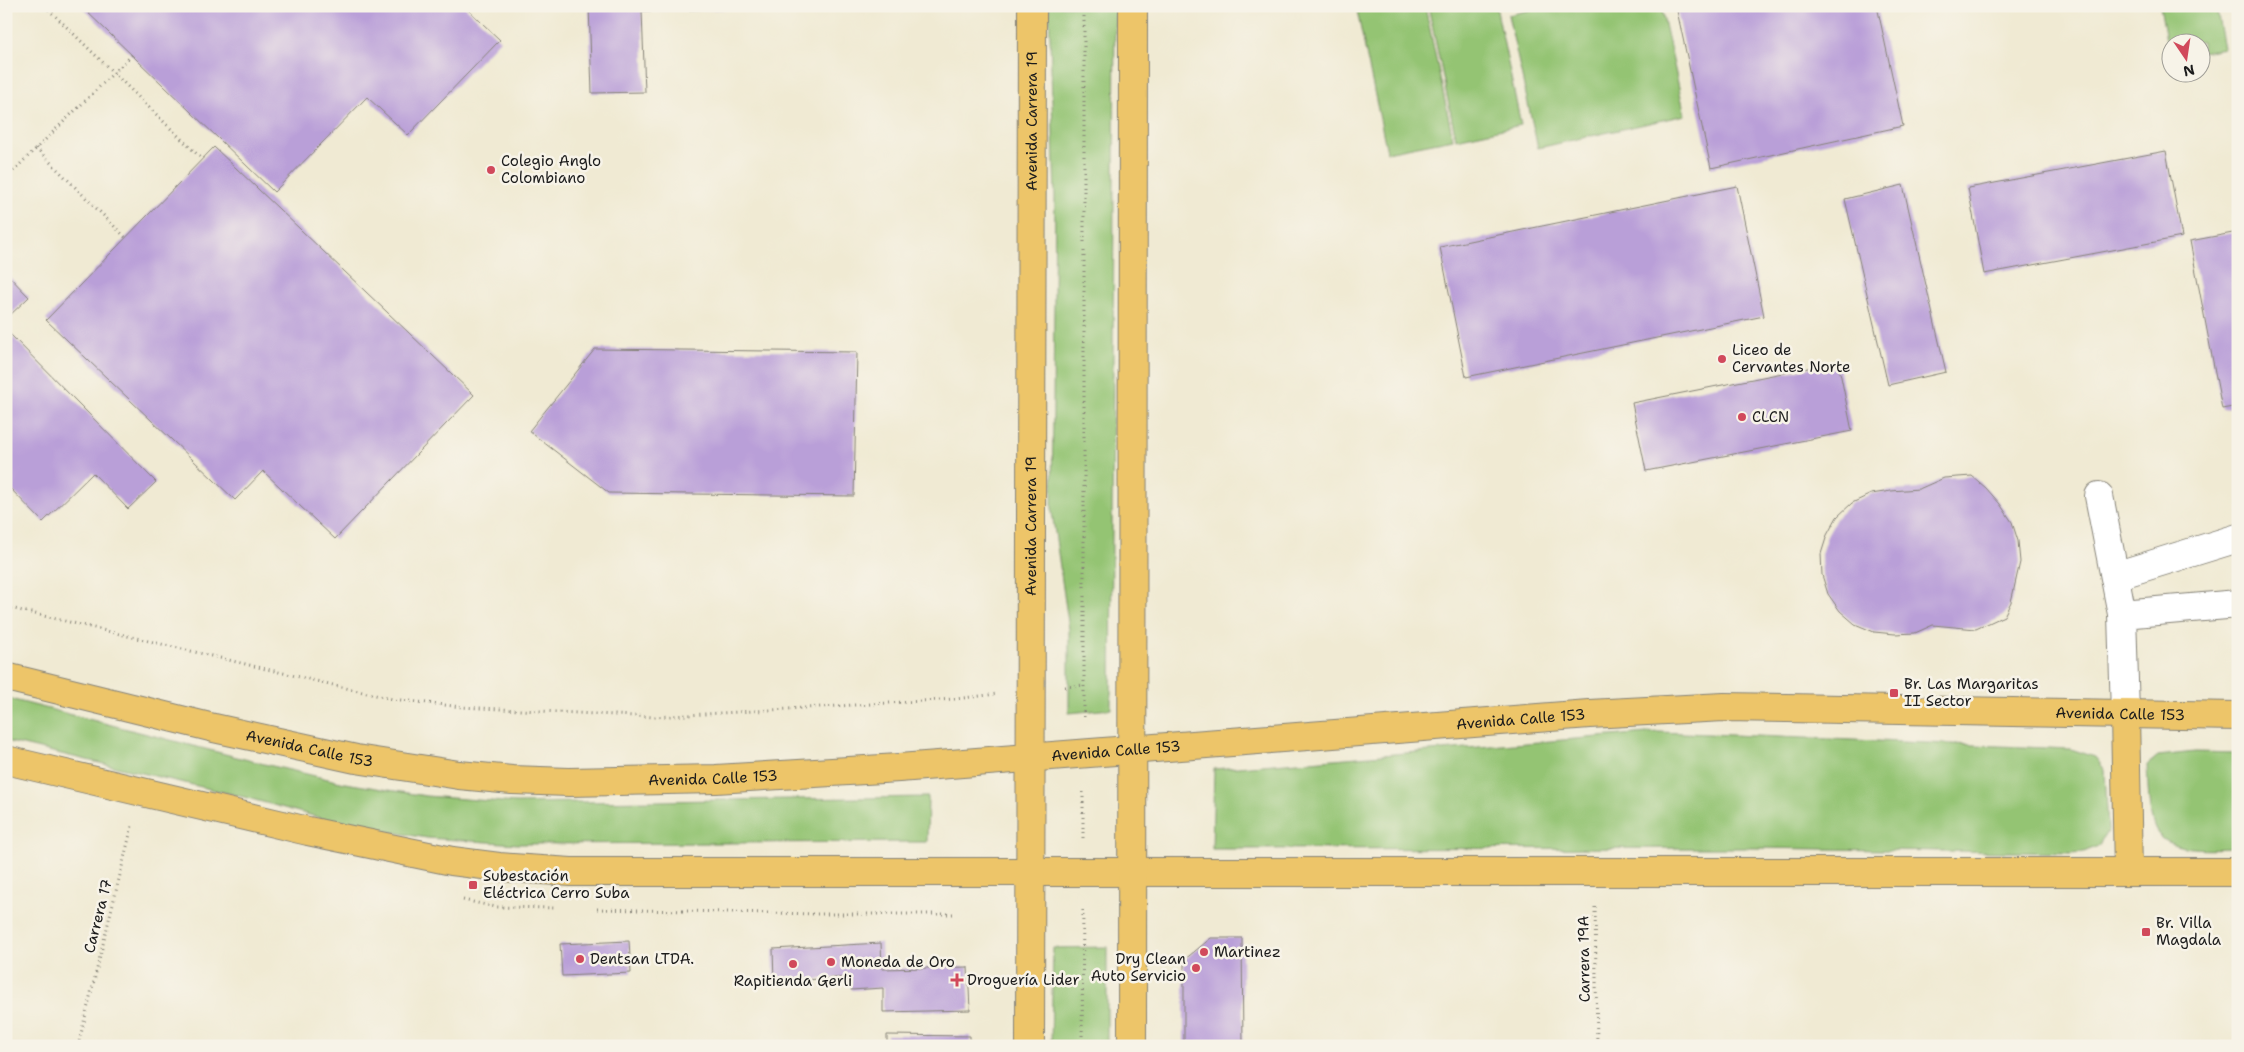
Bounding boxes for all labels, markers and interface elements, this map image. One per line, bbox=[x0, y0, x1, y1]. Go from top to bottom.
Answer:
north arrow bbox=[2162, 32, 2212, 82]
street label: Avenida Carrera 19 bbox=[1022, 51, 1042, 191]
text: N bbox=[2181, 61, 2196, 81]
place label: Colegio Anglo Colombiano bbox=[501, 151, 601, 188]
marker: Colegio Anglo Colombiano bbox=[485, 164, 497, 176]
place label: Liceo de Cervantes Norte bbox=[1732, 340, 1851, 377]
marker: Liceo de Cervantes Norte bbox=[1716, 353, 1728, 365]
place label: CLCN bbox=[1752, 407, 1789, 427]
marker: CLCN bbox=[1736, 411, 1748, 423]
street label: Avenida Carrera 19 bbox=[1021, 456, 1041, 596]
place label: Br. Las Margaritas II Sector bbox=[1904, 674, 2039, 711]
marker: Br. Las Margaritas II Sector bbox=[1888, 687, 1900, 699]
street label: Avenida Calle 153 bbox=[2055, 703, 2185, 725]
street label: Avenida Calle 153 bbox=[1455, 704, 1586, 734]
street label: Avenida Calle 153 bbox=[244, 725, 375, 772]
street label: Avenida Calle 153 bbox=[1050, 736, 1181, 766]
street label: Avenida Calle 153 bbox=[648, 765, 778, 790]
place label: Subestación Eléctrica Cerro Suba bbox=[483, 866, 630, 903]
street label: Carrera 17 bbox=[79, 877, 117, 955]
marker: Subestación Eléctrica Cerro Suba bbox=[467, 879, 479, 891]
place label: Br. Villa Magdala bbox=[2156, 913, 2222, 950]
street label: Carrera 19A bbox=[1573, 915, 1595, 1003]
marker: Br. Villa Magdala bbox=[2140, 926, 2152, 938]
place label: Martinez bbox=[1214, 942, 1281, 962]
marker: Martinez bbox=[1198, 946, 1210, 958]
place label: Dentsan LTDA. bbox=[590, 949, 694, 969]
place label: Dry Clean Auto Servicio bbox=[1091, 949, 1186, 986]
place label: Moneda de Oro bbox=[841, 952, 955, 972]
marker: Dentsan LTDA. bbox=[574, 953, 586, 965]
marker: Moneda de Oro bbox=[825, 956, 837, 968]
marker: Rapitienda Gerli bbox=[787, 958, 799, 970]
marker: Dry Clean Auto Servicio bbox=[1190, 962, 1202, 974]
place label: Droguería Lider bbox=[967, 970, 1080, 990]
place label: Rapitienda Gerli bbox=[734, 971, 852, 991]
marker: Droguería Lider bbox=[951, 974, 963, 986]

